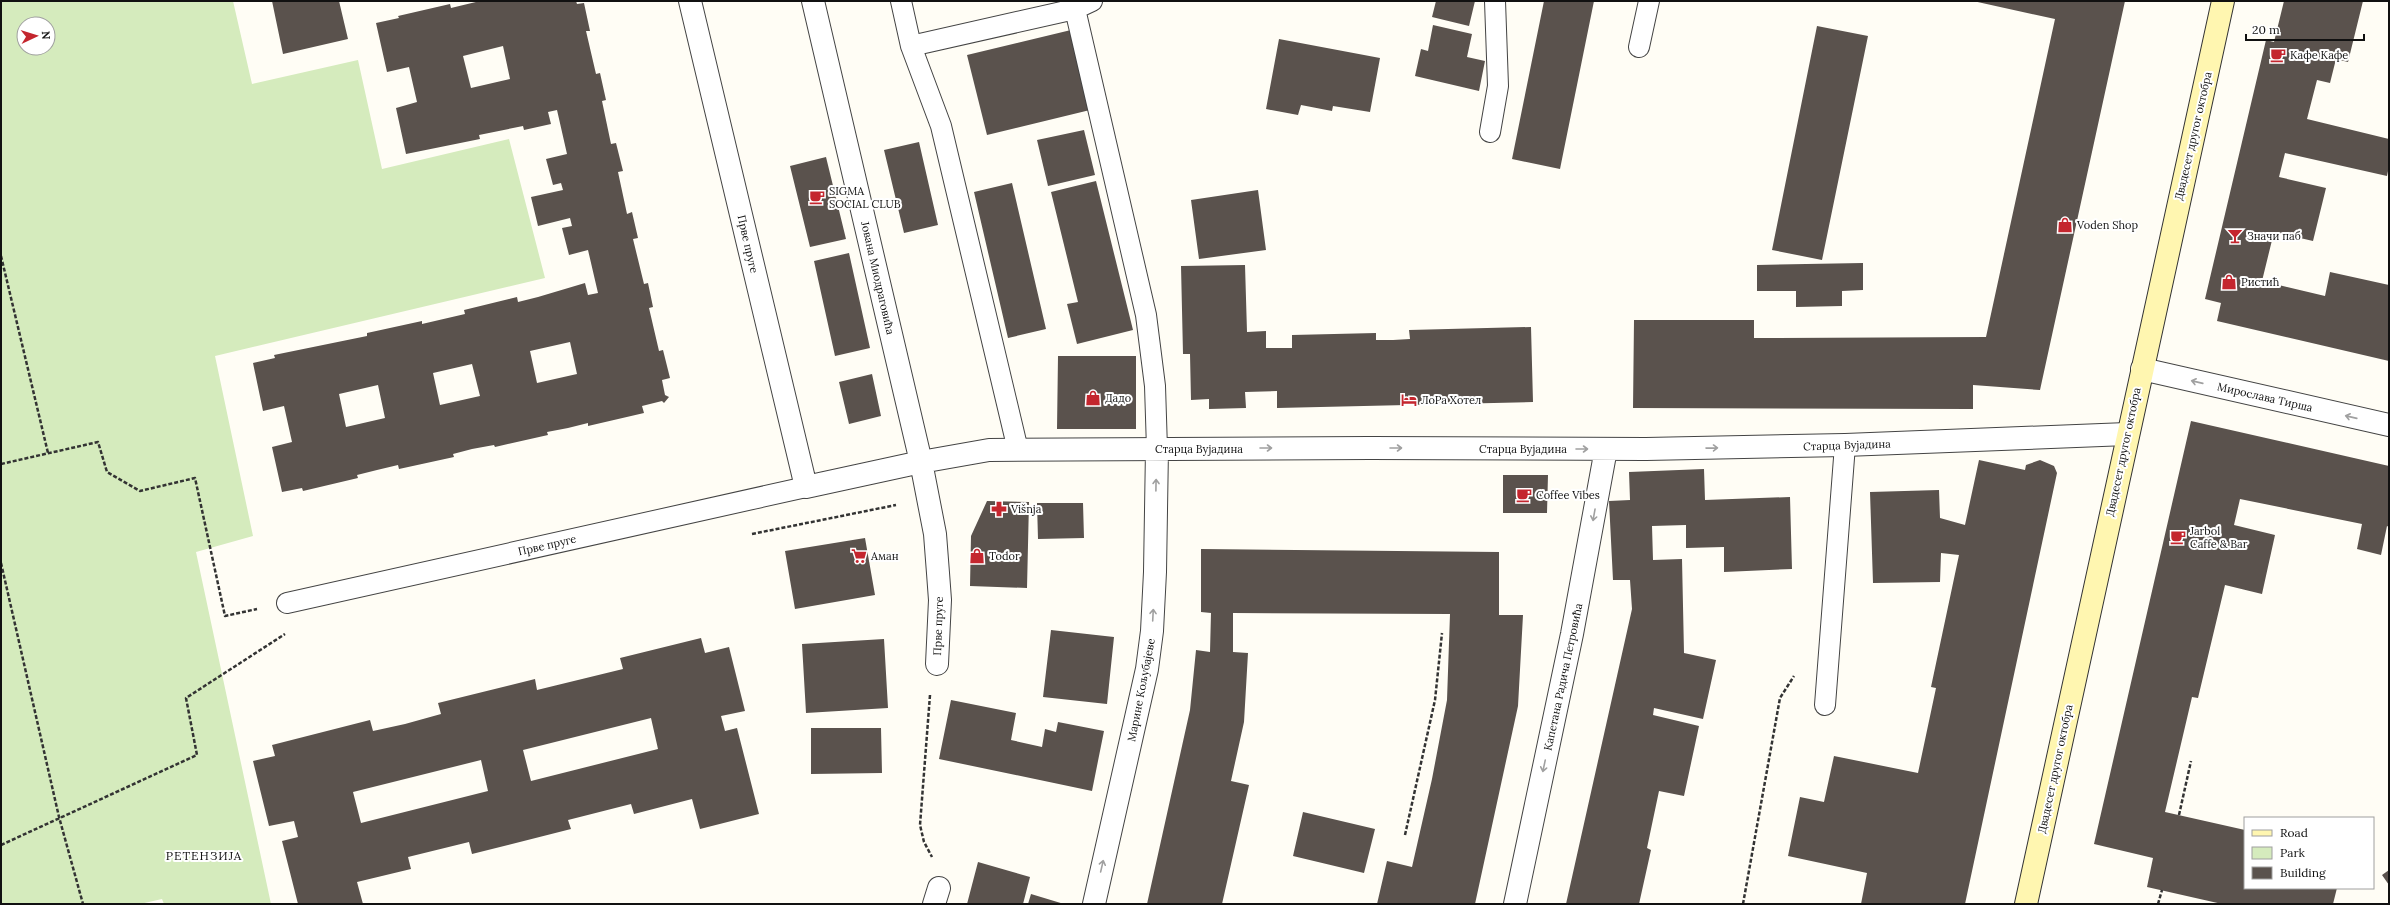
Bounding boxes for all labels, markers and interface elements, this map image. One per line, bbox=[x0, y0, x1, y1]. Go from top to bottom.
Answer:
north arrow bbox=[16, 16, 56, 56]
scale bar bbox=[2246, 16, 2364, 42]
text: 20 m bbox=[2252, 22, 2280, 37]
text: N bbox=[39, 31, 53, 41]
cafe icon: Кафе Кафе bbox=[2269, 46, 2287, 64]
place label: Кафе Кафе bbox=[2290, 48, 2348, 62]
street label: Двадесет другог октобра bbox=[2171, 70, 2215, 202]
place label: SIGMA SOCIAL CLUB bbox=[829, 184, 901, 211]
cafe icon: SIGMA SOCIAL CLUB bbox=[808, 188, 826, 206]
street label: Прве пруге bbox=[735, 214, 762, 275]
shop icon: Voden Shop bbox=[2056, 216, 2074, 234]
place label: Voden Shop bbox=[2076, 218, 2139, 232]
street label: Јована Миодраговића bbox=[858, 219, 898, 336]
bar icon: Значи паб bbox=[2226, 227, 2244, 245]
place label: Значи паб bbox=[2247, 229, 2301, 243]
shop icon: Ристић bbox=[2220, 273, 2238, 291]
place label: Ристић bbox=[2241, 275, 2280, 289]
one-way arrow bbox=[2191, 377, 2204, 385]
street label: Мирослава Тирша bbox=[2216, 379, 2314, 415]
street label: Двадесет другог октобра bbox=[2102, 386, 2144, 518]
shop icon: Дадо bbox=[1084, 389, 1102, 407]
place label: Дадо bbox=[1105, 391, 1131, 405]
hotel icon: ЛоРа Хотел bbox=[1400, 391, 1418, 409]
place label: ЛоРа Хотел bbox=[1421, 393, 1482, 407]
one-way arrow bbox=[2345, 412, 2358, 420]
street label: Старца Вујадина bbox=[1803, 436, 1891, 454]
street label: Старца Вујадина bbox=[1155, 442, 1243, 456]
street label: Старца Вујадина bbox=[1479, 442, 1567, 456]
one-way arrow bbox=[1259, 444, 1272, 452]
one-way arrow bbox=[1389, 444, 1402, 452]
one-way arrow bbox=[1705, 444, 1718, 452]
one-way arrow bbox=[1575, 445, 1588, 453]
one-way arrow bbox=[1152, 479, 1160, 492]
cafe icon: Coffee Vibes bbox=[1515, 486, 1533, 504]
place label: Coffee Vibes bbox=[1536, 488, 1600, 502]
pharmacy icon: Višnja bbox=[990, 500, 1008, 518]
place label: Višnja bbox=[1010, 502, 1042, 516]
one-way arrow bbox=[1590, 508, 1598, 521]
place label: Jarbol Caffe & Bar bbox=[2189, 524, 2248, 551]
cafe icon: Jarbol Caffe & Bar bbox=[2169, 528, 2187, 546]
street label: Прве пруге bbox=[517, 531, 578, 558]
supermarket icon: Аман bbox=[850, 547, 868, 565]
shop icon: Todor bbox=[968, 547, 986, 565]
place label: Аман bbox=[870, 549, 899, 563]
place label: Todor bbox=[989, 549, 1020, 563]
street label: Прве пруге bbox=[930, 596, 946, 656]
street label: Капетана Радича Петровића bbox=[1541, 602, 1586, 752]
one-way arrow bbox=[1149, 609, 1157, 622]
street label: Марине Кољубајеве bbox=[1124, 637, 1158, 743]
street label: Двадесет другог октобра bbox=[2034, 703, 2076, 835]
one-way arrow bbox=[1540, 760, 1548, 773]
legend bbox=[2244, 817, 2374, 889]
text: Road bbox=[2280, 825, 2308, 840]
text: Park bbox=[2280, 845, 2306, 860]
district label: РЕТЕНЗИЈА bbox=[166, 848, 242, 863]
one-way arrow bbox=[1099, 860, 1107, 873]
text: Building bbox=[2280, 865, 2326, 880]

